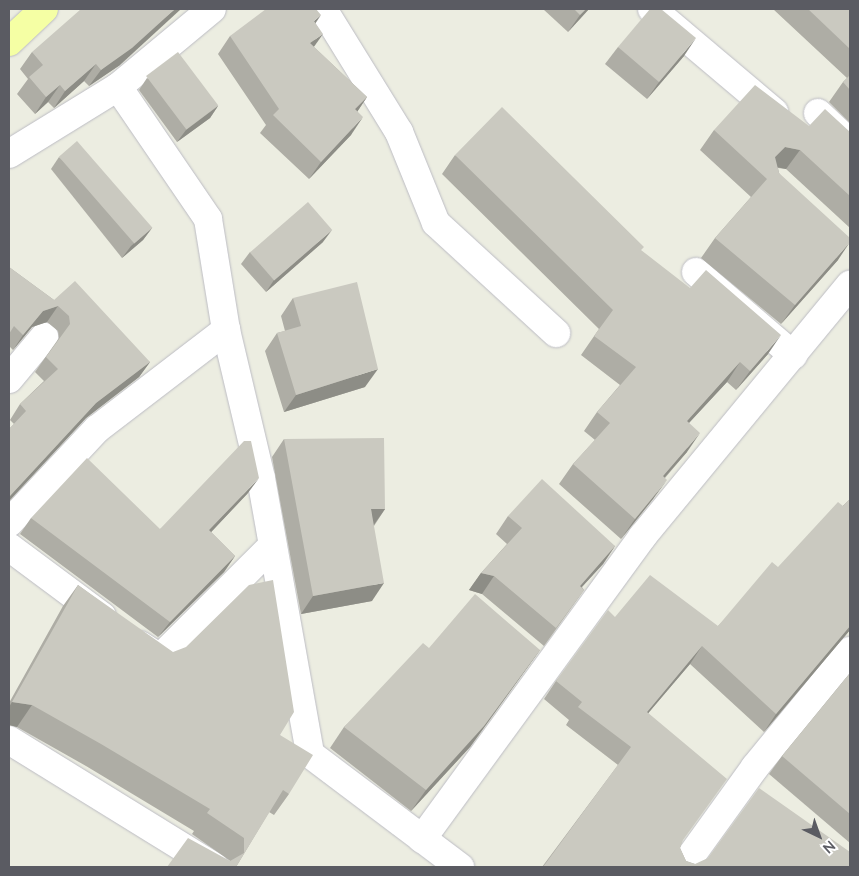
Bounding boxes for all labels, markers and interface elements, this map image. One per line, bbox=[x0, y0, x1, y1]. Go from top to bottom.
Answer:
north arrow bbox=[794, 811, 844, 861]
text: N bbox=[820, 838, 839, 857]

